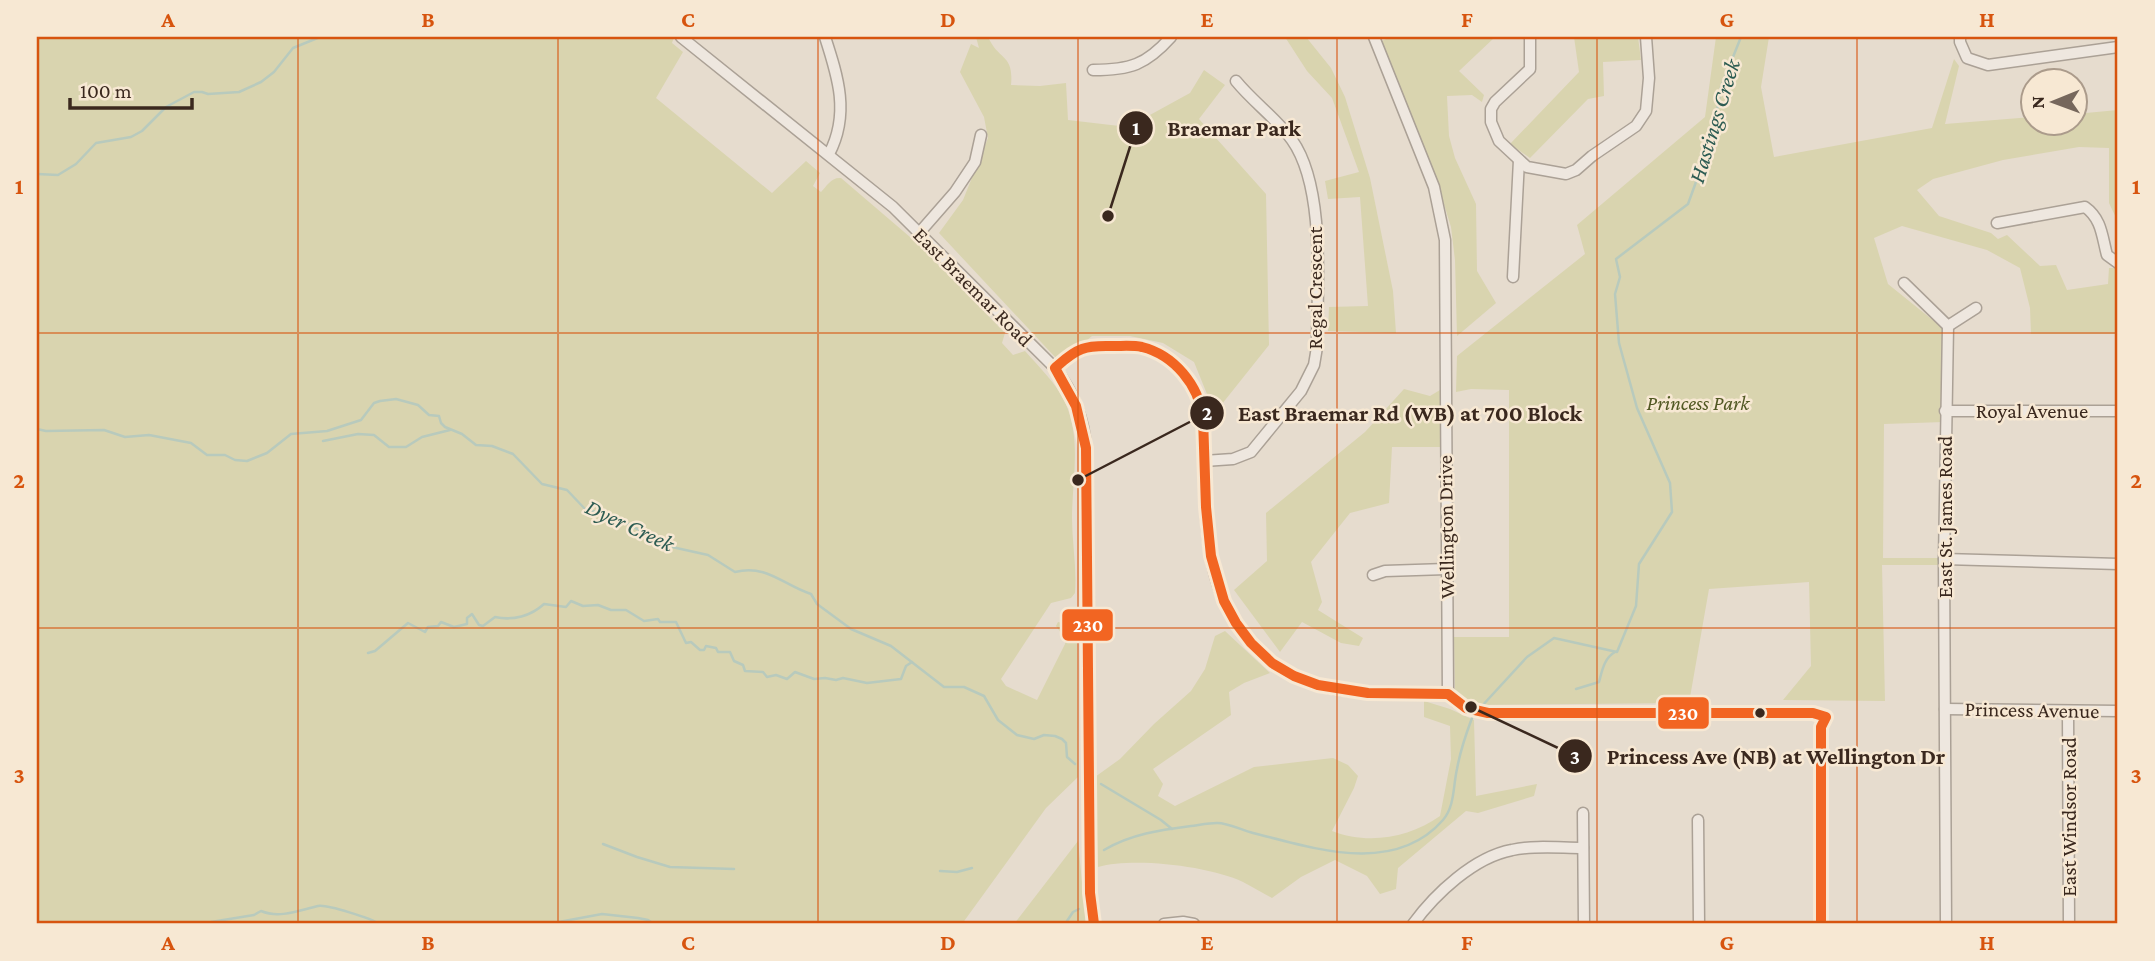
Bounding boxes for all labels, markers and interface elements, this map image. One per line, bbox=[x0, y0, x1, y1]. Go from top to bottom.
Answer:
text: A bbox=[160, 6, 175, 32]
text: B bbox=[421, 6, 435, 32]
text: C bbox=[681, 6, 695, 32]
text: D bbox=[940, 6, 956, 32]
text: E bbox=[1200, 6, 1214, 32]
text: F bbox=[1461, 6, 1473, 32]
text: G bbox=[1720, 6, 1735, 32]
text: H bbox=[1979, 6, 1995, 32]
water label: Hastings Creek bbox=[1683, 55, 1745, 186]
scale bar bbox=[70, 66, 192, 110]
north arrow bbox=[2018, 66, 2088, 136]
text: 100 m bbox=[80, 79, 132, 103]
text: N bbox=[2027, 96, 2048, 109]
callout: Braemar Park bbox=[1118, 106, 1315, 150]
text: Braemar Park bbox=[1167, 115, 1301, 141]
text: 1 bbox=[1132, 116, 1140, 140]
text: 1 bbox=[15, 173, 24, 199]
text: 1 bbox=[2132, 173, 2141, 199]
street label: East Braemar Road bbox=[909, 223, 1037, 351]
street label: Regal Crescent bbox=[1303, 226, 1327, 349]
callout: East Braemar Rd (WB) at 700 Block bbox=[1189, 391, 1596, 435]
park label: Princess Park bbox=[1647, 391, 1750, 415]
street label: Royal Avenue bbox=[1976, 399, 2088, 423]
text: East Braemar Rd (WB) at 700 Block bbox=[1238, 400, 1583, 427]
text: 2 bbox=[1202, 401, 1213, 425]
street label: East St. James Road bbox=[1933, 436, 1957, 598]
street label: Wellington Drive bbox=[1433, 455, 1459, 599]
text: 2 bbox=[13, 467, 25, 493]
text: 2 bbox=[2130, 467, 2142, 493]
water label: Dyer Creek bbox=[582, 493, 679, 557]
line badge: 230 bbox=[1061, 608, 1114, 642]
text: 230 bbox=[1073, 615, 1103, 636]
line badge: 230 bbox=[1657, 696, 1710, 730]
street label: Princess Avenue bbox=[1964, 697, 2100, 723]
text: 230 bbox=[1668, 703, 1698, 724]
unlabelled marker bbox=[1753, 706, 1767, 720]
callout: Princess Ave (NB) at Wellington Dr bbox=[1557, 734, 1959, 778]
street label: East Windsor Road bbox=[2057, 737, 2081, 897]
text: Princess Ave (NB) at Wellington Dr bbox=[1607, 743, 1945, 770]
text: 3 bbox=[1570, 745, 1580, 769]
text: 3 bbox=[13, 762, 25, 788]
text: 3 bbox=[2130, 762, 2142, 788]
text: A bbox=[160, 929, 175, 955]
text: B bbox=[421, 929, 435, 955]
text: C bbox=[681, 929, 695, 955]
text: D bbox=[940, 929, 956, 955]
text: E bbox=[1200, 929, 1214, 955]
text: F bbox=[1461, 929, 1473, 955]
text: G bbox=[1720, 929, 1735, 955]
text: H bbox=[1979, 929, 1995, 955]

